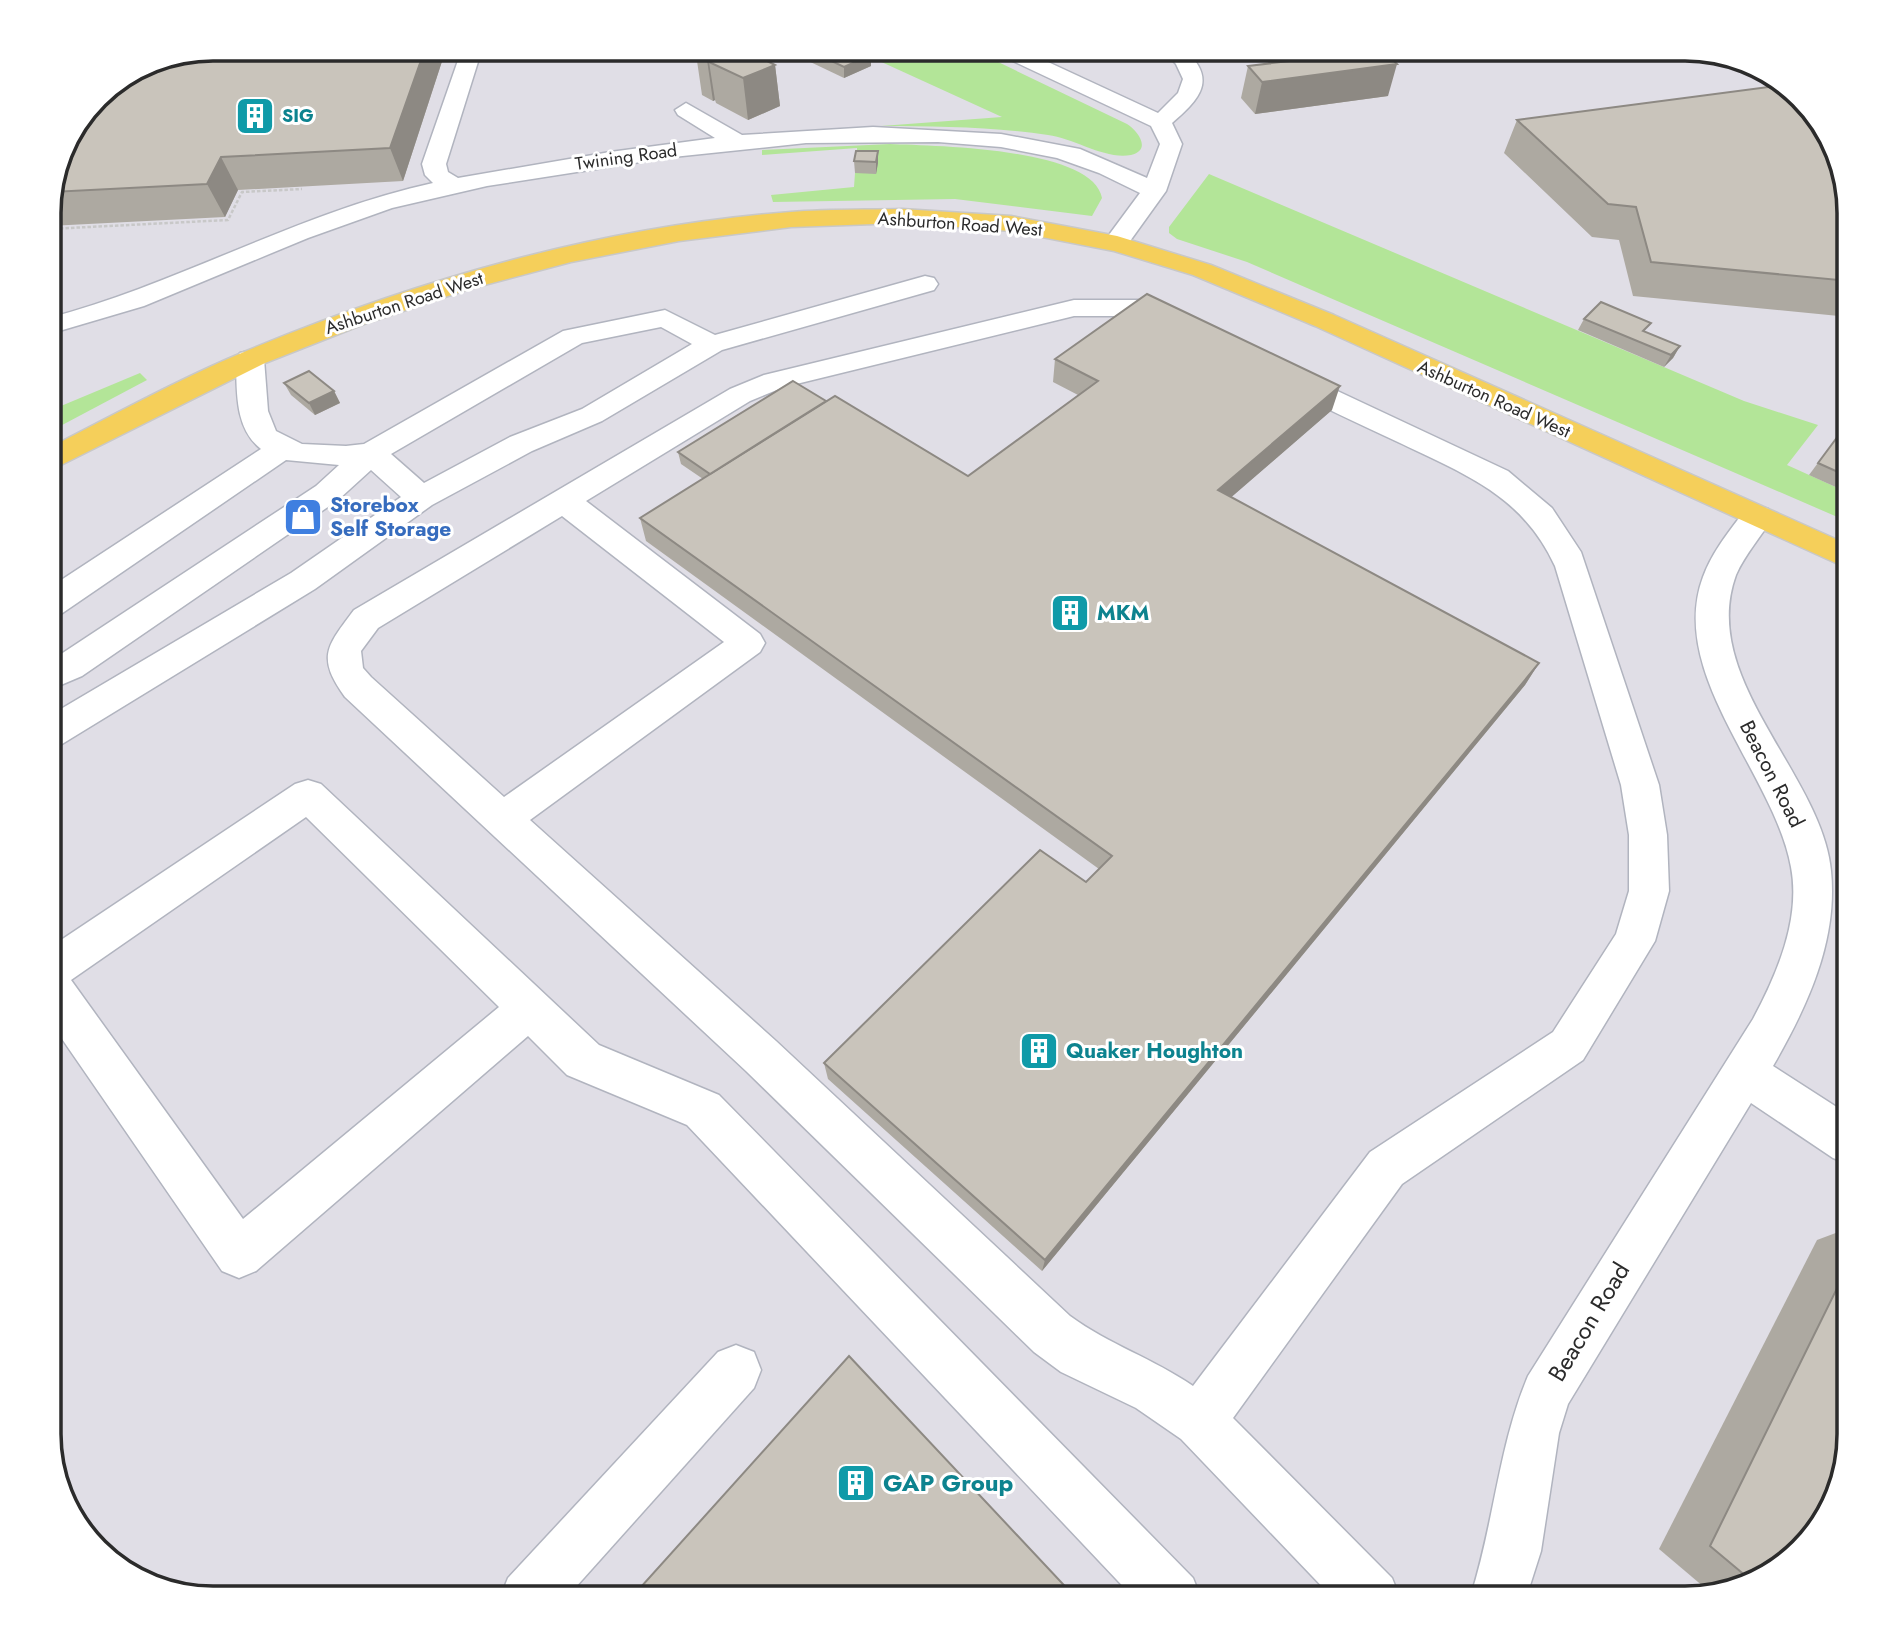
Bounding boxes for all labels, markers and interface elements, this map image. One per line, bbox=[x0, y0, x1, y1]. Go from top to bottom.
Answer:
building icon: SIG bbox=[234, 95, 276, 137]
place label: SIG bbox=[282, 103, 314, 129]
street label: Twining Road bbox=[573, 137, 679, 177]
street label: Ashburton Road West bbox=[877, 205, 1044, 243]
street label: Ashburton Road West bbox=[322, 265, 487, 341]
street label: Ashburton Road West bbox=[1413, 354, 1575, 445]
place label: Storebox Self Storage bbox=[330, 490, 451, 544]
shop icon: Storebox Self Storage bbox=[282, 496, 324, 538]
building icon: MKM bbox=[1049, 592, 1091, 634]
place label: MKM bbox=[1097, 598, 1149, 628]
street label: Beacon Road bbox=[1732, 715, 1812, 833]
building icon: Quaker Houghton bbox=[1018, 1030, 1060, 1072]
place label: Quaker Houghton bbox=[1066, 1036, 1243, 1066]
street label: Beacon Road bbox=[1539, 1256, 1638, 1388]
building icon: GAP Group bbox=[835, 1462, 877, 1504]
place label: GAP Group bbox=[883, 1465, 1014, 1500]

